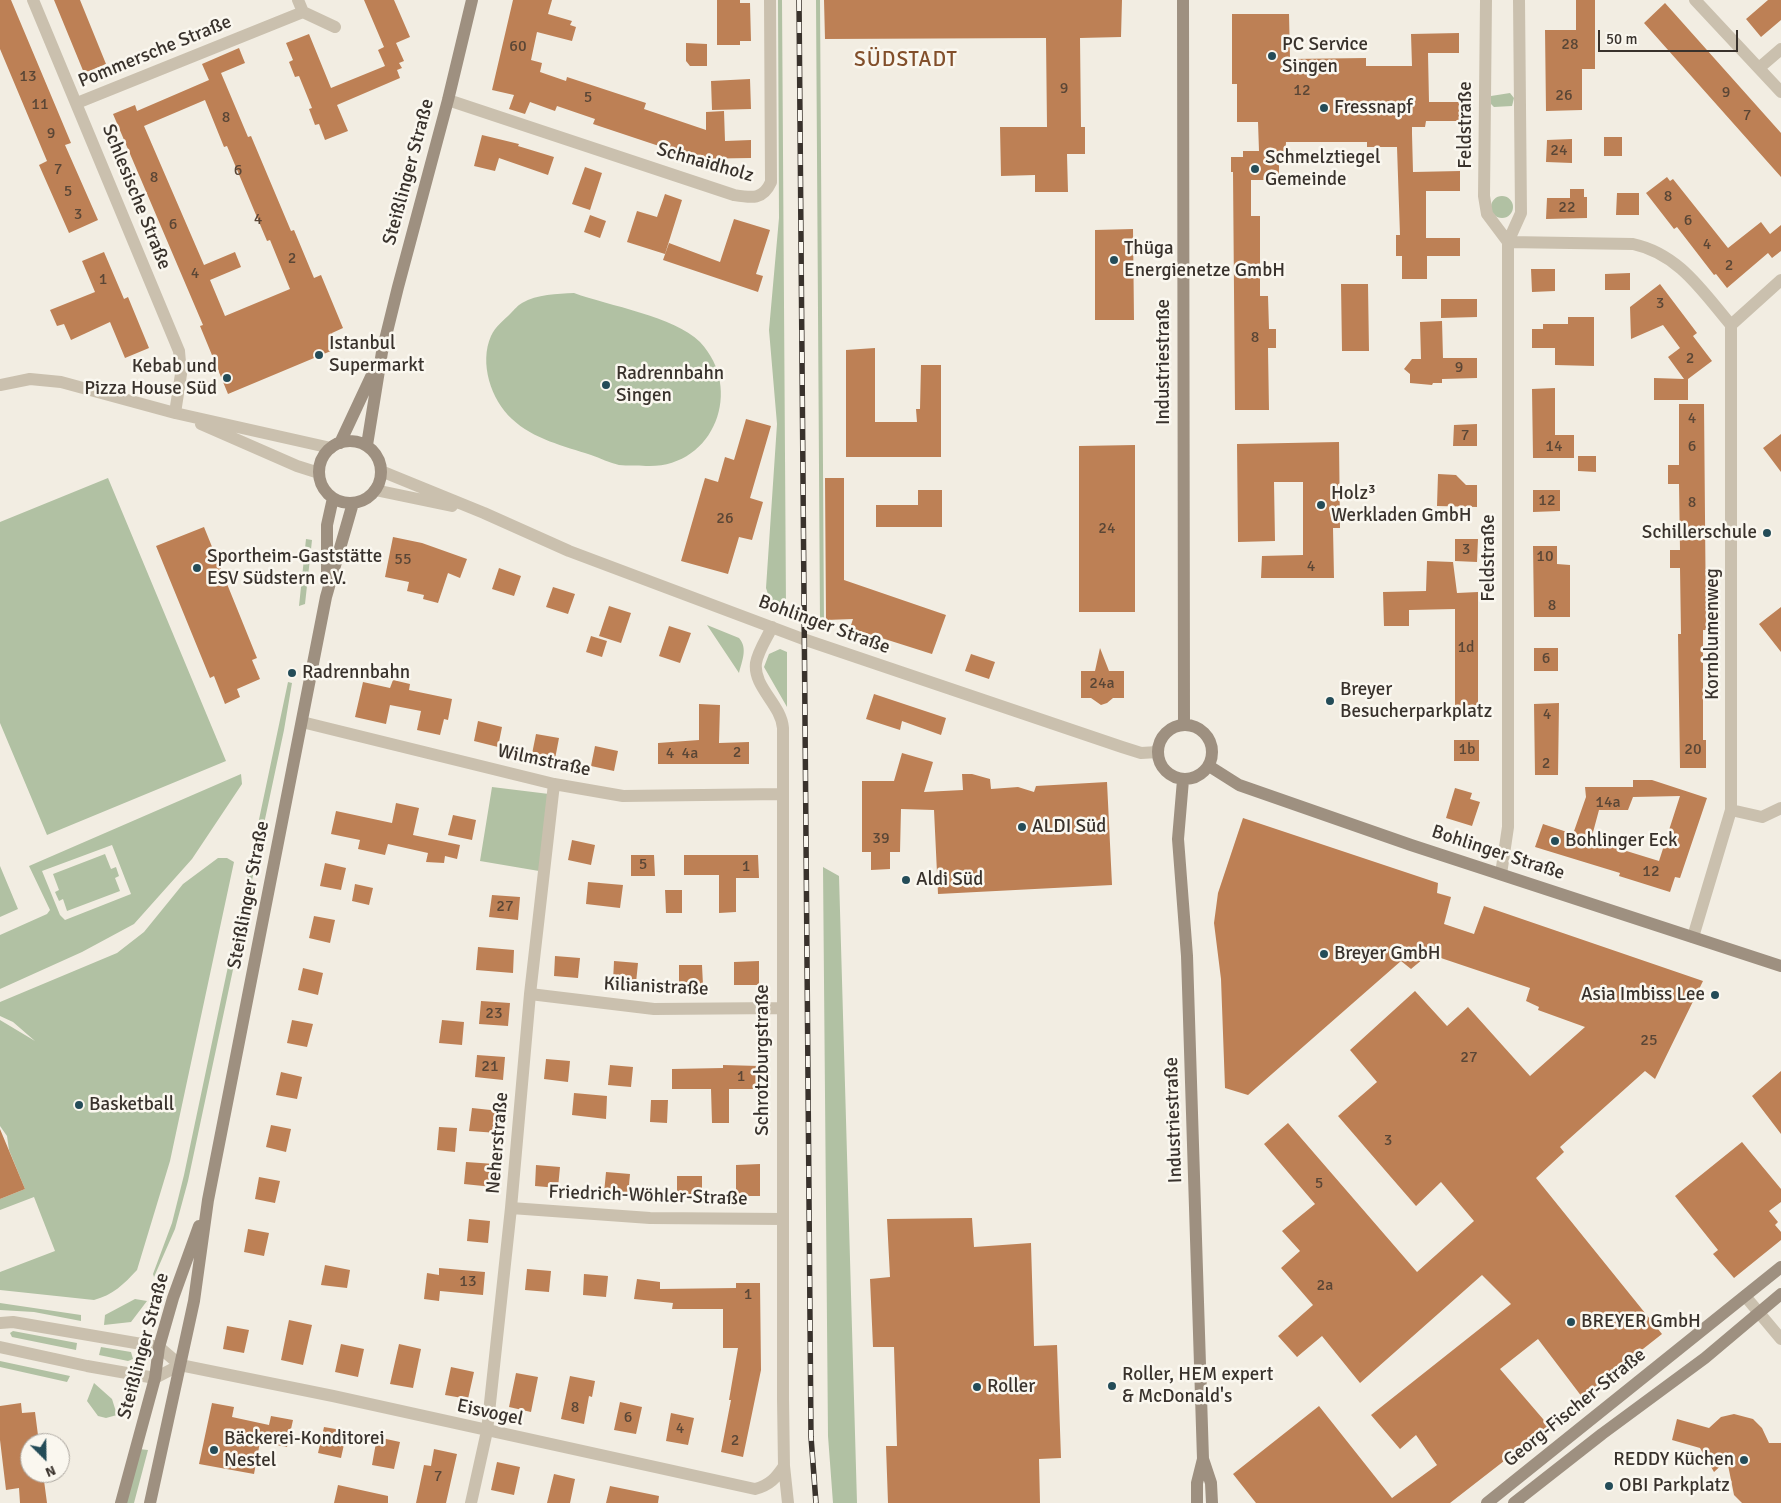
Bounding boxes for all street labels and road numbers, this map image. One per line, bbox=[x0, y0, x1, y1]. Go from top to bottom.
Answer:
street label: Pommersche Straße bbox=[75, 11, 235, 93]
street label: Feldstraße bbox=[1455, 81, 1477, 169]
street label: Steißlinger Straße bbox=[379, 96, 439, 248]
street label: Schlesische Straße bbox=[96, 121, 176, 273]
street label: Schnaidholz bbox=[654, 138, 756, 188]
street label: Industriestraße bbox=[1153, 299, 1175, 425]
street label: Feldstraße bbox=[1478, 514, 1500, 602]
street label: Kornblumenweg bbox=[1702, 568, 1724, 700]
street label: Bohlinger Straße bbox=[755, 591, 893, 659]
street label: Wilmstraße bbox=[495, 740, 593, 782]
street label: Steißlinger Straße bbox=[223, 819, 275, 971]
street label: Bohlinger Straße bbox=[1429, 821, 1567, 885]
street label: Kilianistraße bbox=[603, 973, 709, 1001]
street label: Schrotzburgstraße bbox=[752, 984, 774, 1136]
street label: Industriestraße bbox=[1160, 1057, 1188, 1183]
street label: Neherstraße bbox=[482, 1091, 514, 1195]
street label: Friedrich-Wöhler-Straße bbox=[548, 1181, 748, 1211]
street label: Steißlinger Straße bbox=[114, 1270, 174, 1422]
street label: Georg-Fischer-Straße bbox=[1499, 1344, 1651, 1472]
street label: Eisvogel bbox=[455, 1395, 525, 1431]

